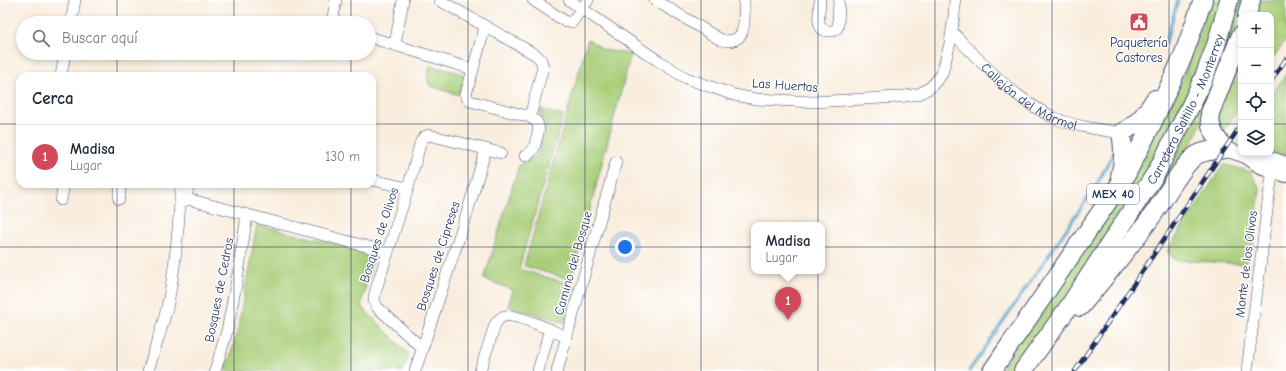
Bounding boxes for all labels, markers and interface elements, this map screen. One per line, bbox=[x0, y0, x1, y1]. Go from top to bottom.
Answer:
public building icon: Paquetería Castores bbox=[1128, 11, 1150, 33]
map controls bbox=[1238, 12, 1274, 156]
button: + bbox=[1238, 12, 1274, 48]
search box bbox=[16, 16, 376, 60]
icon: search bbox=[30, 27, 52, 49]
text: Buscar aquí bbox=[62, 29, 138, 47]
street label: Carretera Saltillo - Monterrey bbox=[1143, 32, 1226, 187]
place label: Paquetería Castores bbox=[1110, 35, 1168, 65]
button: − bbox=[1238, 48, 1274, 84]
street label: Callejón del Mármol bbox=[979, 59, 1079, 132]
street label: Las Huertas bbox=[752, 75, 818, 95]
button: locate bbox=[1238, 84, 1274, 120]
text: Cerca bbox=[32, 89, 74, 108]
button: layers bbox=[1238, 120, 1274, 156]
text: Madisa bbox=[70, 140, 115, 158]
text: 1 bbox=[42, 149, 48, 164]
text: 130 m bbox=[325, 149, 360, 164]
text: Lugar bbox=[70, 158, 102, 173]
road number: MEX 40 bbox=[1087, 184, 1139, 204]
street label: Bosques de Olivos bbox=[357, 186, 401, 284]
street label: Bosques de Cipreses bbox=[413, 199, 463, 313]
street label: Camino del Bosque bbox=[551, 209, 595, 317]
street label: Monte de los Olivos bbox=[1232, 210, 1260, 318]
popup bbox=[751, 222, 825, 274]
text: Madisa bbox=[765, 232, 811, 250]
street label: Bosques de Cedros bbox=[202, 236, 236, 344]
your location bbox=[615, 237, 635, 257]
text: Lugar bbox=[765, 250, 797, 265]
pin: 1 bbox=[775, 287, 801, 320]

